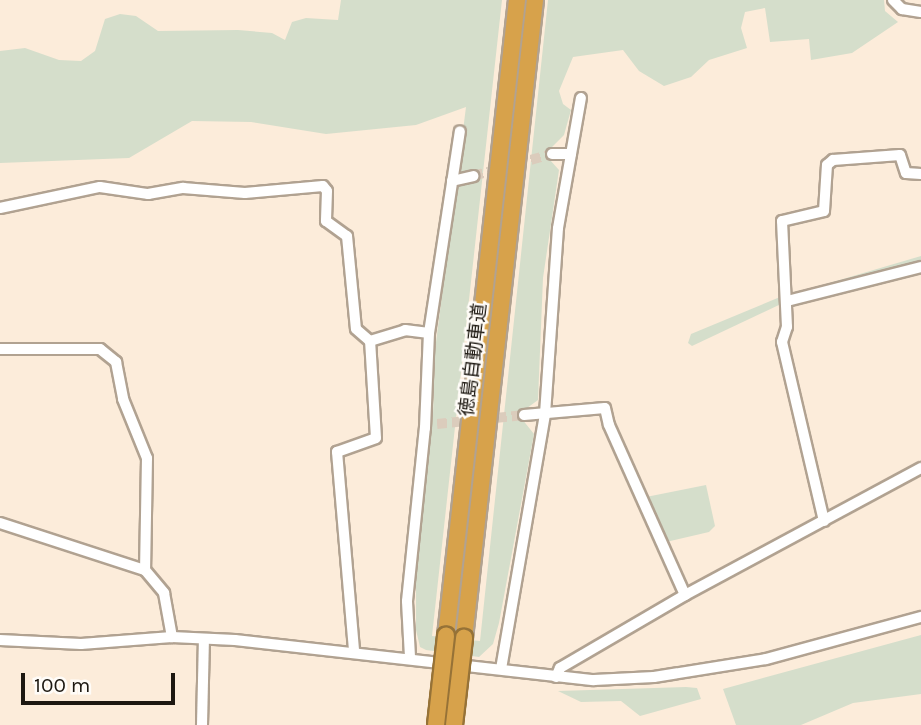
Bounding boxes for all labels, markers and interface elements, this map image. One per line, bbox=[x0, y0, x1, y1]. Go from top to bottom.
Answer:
street label: 徳島自動車道 bbox=[456, 302, 492, 418]
scale bar bbox=[24, 658, 178, 702]
text: 100 m bbox=[34, 673, 91, 697]

